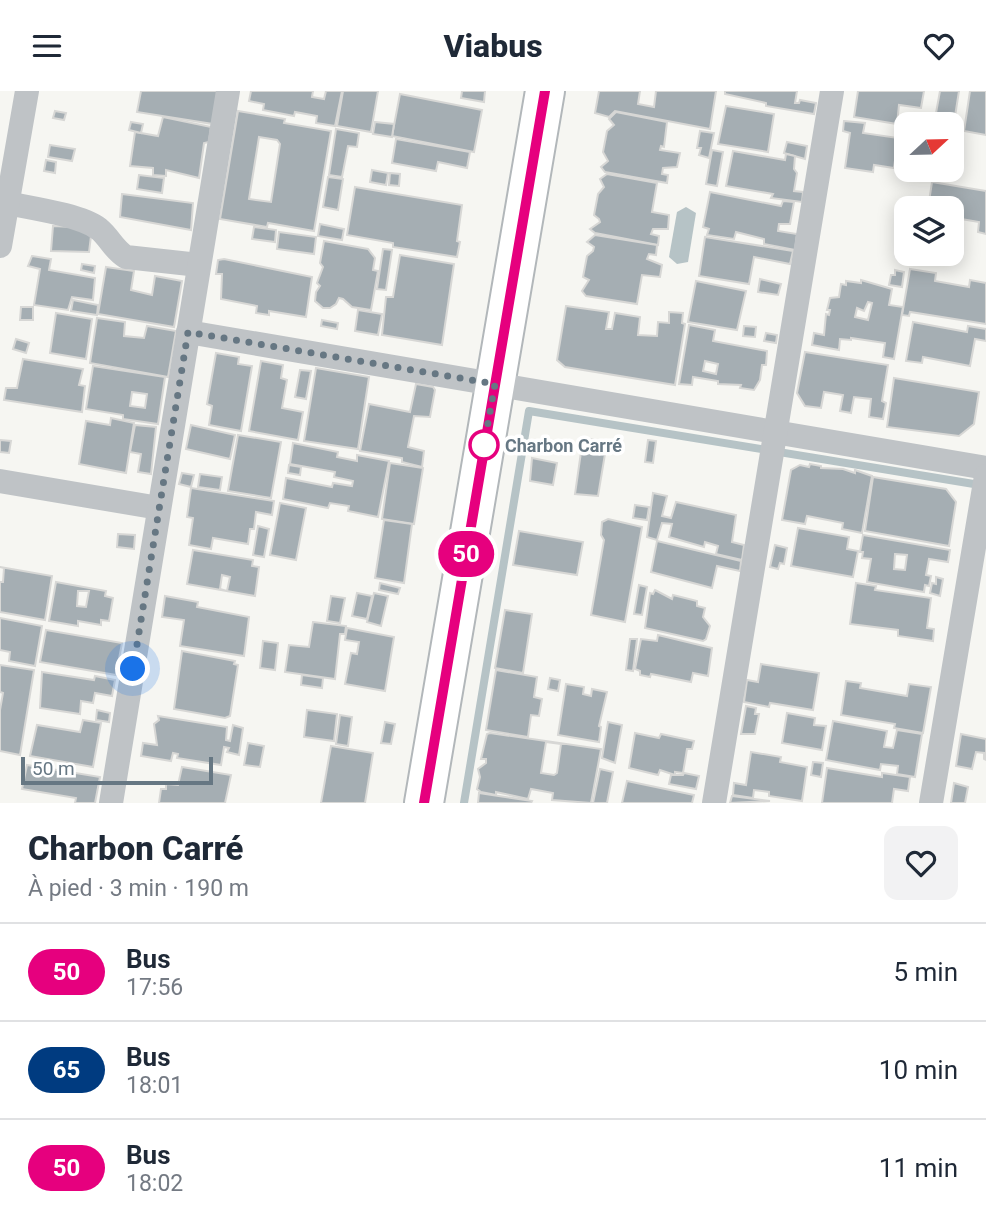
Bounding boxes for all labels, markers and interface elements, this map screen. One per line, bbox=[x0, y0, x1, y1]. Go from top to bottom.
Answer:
icon: menu bbox=[28, 27, 66, 65]
text: Viabus bbox=[443, 27, 543, 65]
icon: heart bbox=[920, 27, 958, 65]
north arrow bbox=[894, 112, 964, 182]
map controls bbox=[894, 112, 964, 266]
button: layers bbox=[894, 196, 964, 266]
marker: Charbon Carré bbox=[469, 430, 499, 460]
place label: Charbon Carré bbox=[505, 435, 622, 456]
line badge: 50 bbox=[434, 531, 498, 577]
text: 50 bbox=[452, 540, 480, 568]
your location bbox=[115, 651, 150, 686]
scale bar bbox=[21, 754, 214, 786]
text: 50 m bbox=[32, 757, 75, 780]
button: heart bbox=[884, 826, 958, 900]
text: Charbon Carré bbox=[28, 829, 243, 868]
text: À pied · 3 min · 190 m bbox=[28, 875, 249, 902]
text: Bus bbox=[126, 944, 171, 974]
text: 5 min bbox=[893, 957, 958, 987]
text: 50 bbox=[53, 958, 80, 986]
text: 17:56 bbox=[126, 974, 183, 1001]
text: Bus bbox=[126, 1042, 171, 1072]
text: 10 min bbox=[879, 1055, 958, 1085]
text: 65 bbox=[53, 1056, 80, 1084]
text: 18:01 bbox=[126, 1072, 183, 1099]
text: Bus bbox=[126, 1140, 171, 1170]
text: 11 min bbox=[879, 1153, 958, 1183]
text: 50 bbox=[53, 1154, 80, 1182]
text: 18:02 bbox=[126, 1170, 183, 1197]

